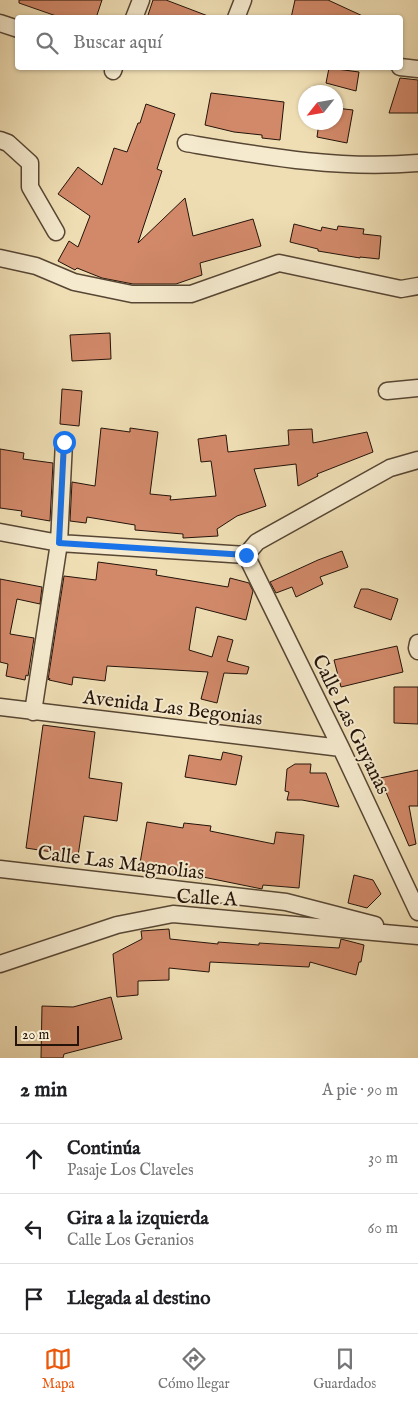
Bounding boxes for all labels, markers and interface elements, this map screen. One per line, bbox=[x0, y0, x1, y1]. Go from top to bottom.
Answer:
search box bbox=[15, 15, 403, 70]
icon: search bbox=[33, 29, 61, 57]
text: Buscar aquí bbox=[73, 31, 162, 55]
north arrow bbox=[298, 85, 343, 130]
route start bbox=[53, 431, 76, 454]
route end bbox=[235, 544, 258, 567]
street label: Calle Las Guyanas bbox=[306, 651, 395, 799]
street label: Avenida Las Begonias bbox=[81, 685, 264, 732]
street label: Calle Las Magnolias bbox=[36, 841, 206, 886]
street label: Calle A bbox=[176, 884, 238, 913]
scale bar bbox=[15, 1023, 79, 1046]
text: 20 m bbox=[22, 1026, 49, 1044]
text: 2 min bbox=[20, 1077, 67, 1104]
text: A pie · 90 m bbox=[322, 1081, 398, 1101]
text: Continúa bbox=[67, 1137, 141, 1161]
icon: ahead bbox=[20, 1145, 48, 1173]
text: 30 m bbox=[368, 1149, 398, 1169]
text: Pasaje Los Claveles bbox=[67, 1161, 194, 1181]
text: Gira a la izquierda bbox=[67, 1207, 209, 1231]
icon: left bbox=[20, 1215, 48, 1243]
text: 60 m bbox=[368, 1219, 398, 1239]
text: Calle Los Geranios bbox=[67, 1231, 194, 1251]
icon: arrive bbox=[20, 1285, 48, 1313]
text: Llegada al destino bbox=[67, 1287, 210, 1311]
tab: Mapa bbox=[42, 1345, 75, 1393]
tab: Cómo llegar bbox=[158, 1345, 230, 1393]
tab: Guardados bbox=[313, 1345, 376, 1393]

